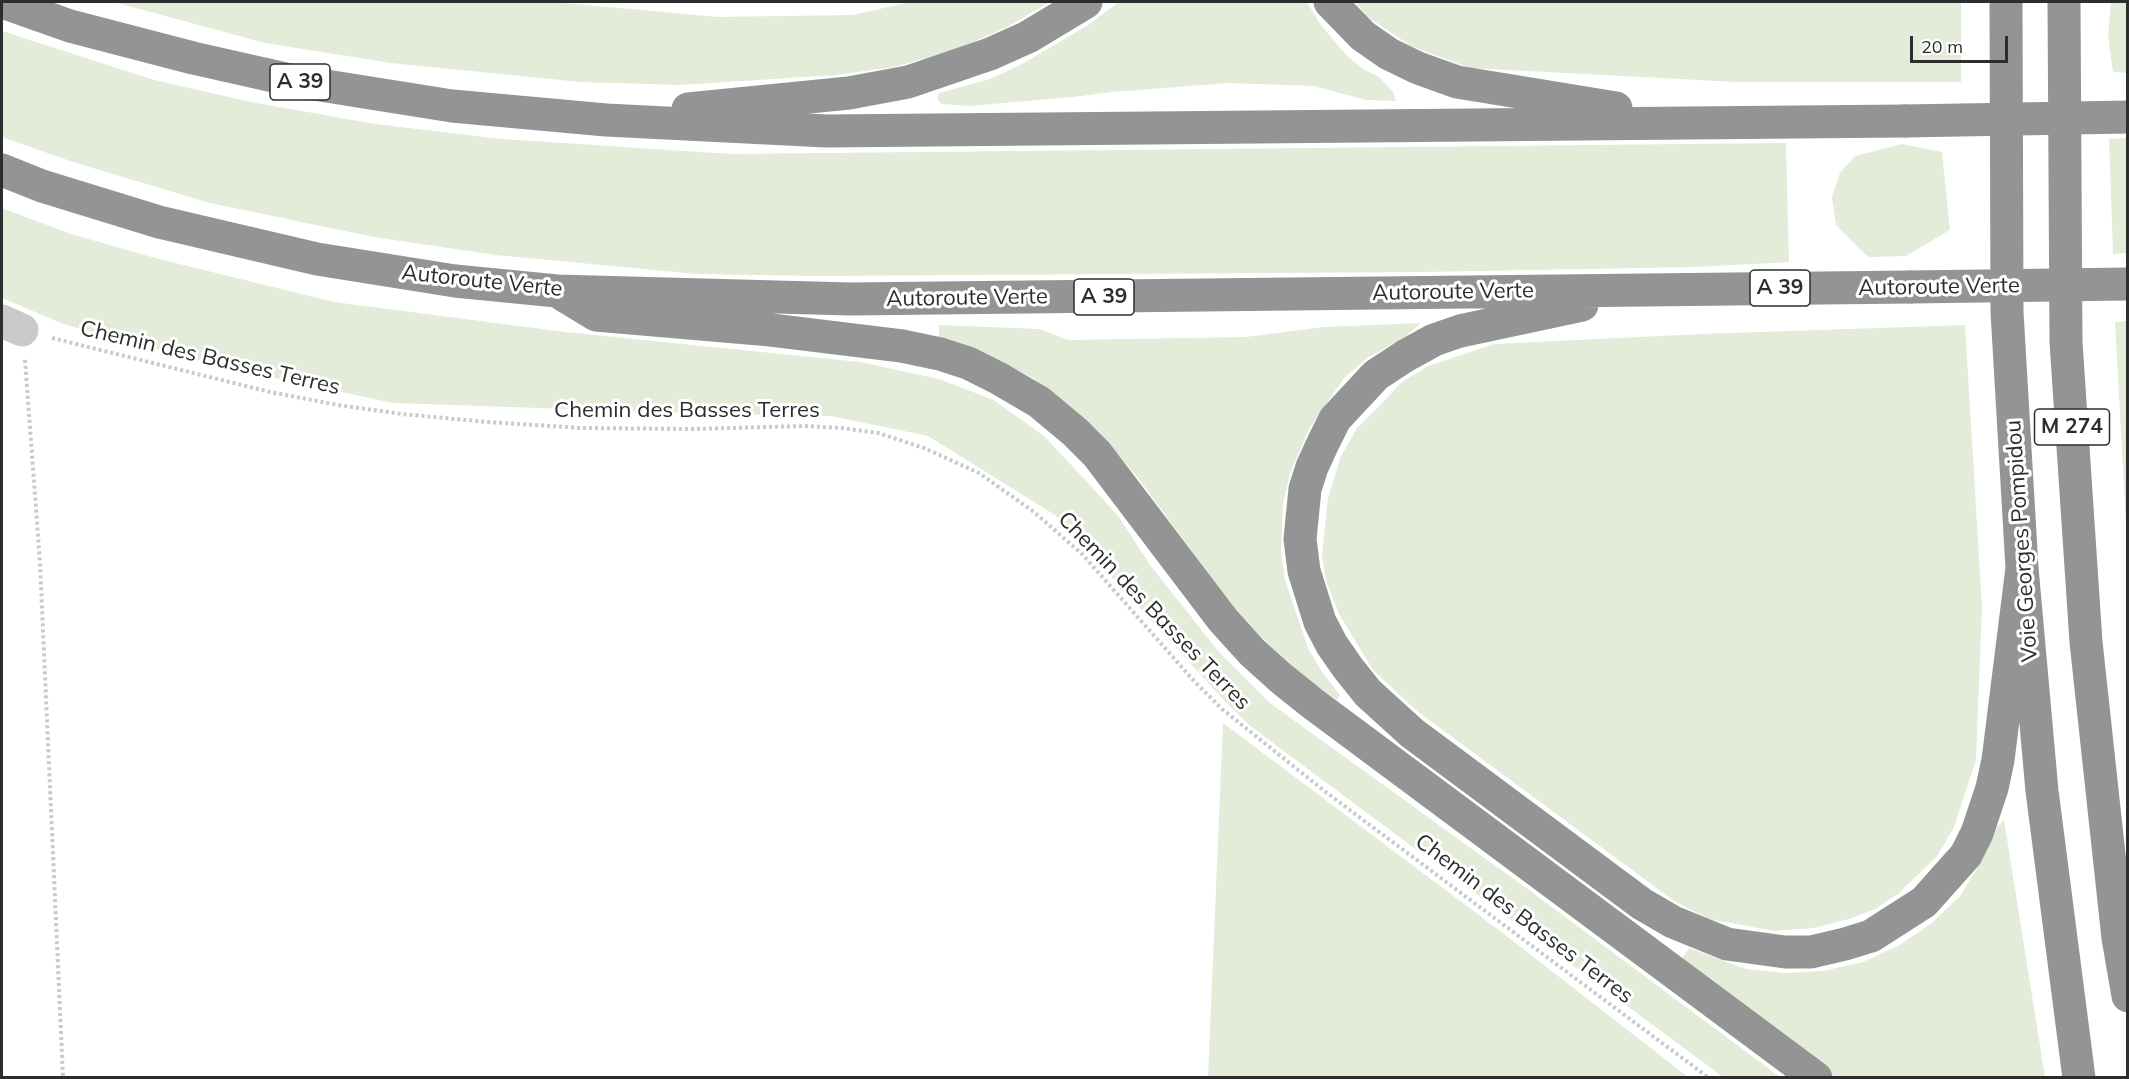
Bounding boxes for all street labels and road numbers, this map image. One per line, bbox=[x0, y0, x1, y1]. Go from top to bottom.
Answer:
road number: A 39 bbox=[270, 64, 330, 100]
street label: Autoroute Verte bbox=[400, 259, 564, 303]
road number: A 39 bbox=[1750, 270, 1810, 306]
street label: Autoroute Verte bbox=[1858, 272, 2020, 302]
street label: Autoroute Verte bbox=[1372, 277, 1534, 307]
road number: A 39 bbox=[1074, 279, 1134, 315]
street label: Autoroute Verte bbox=[886, 283, 1048, 313]
street label: Chemin des Basses Terres bbox=[78, 315, 342, 401]
street label: Chemin des Basses Terres bbox=[554, 397, 820, 423]
road number: M 274 bbox=[2034, 409, 2110, 445]
street label: Voie Georges Pompidou bbox=[2000, 419, 2044, 663]
street label: Chemin des Basses Terres bbox=[1052, 506, 1256, 716]
street label: Chemin des Basses Terres bbox=[1410, 828, 1638, 1010]

